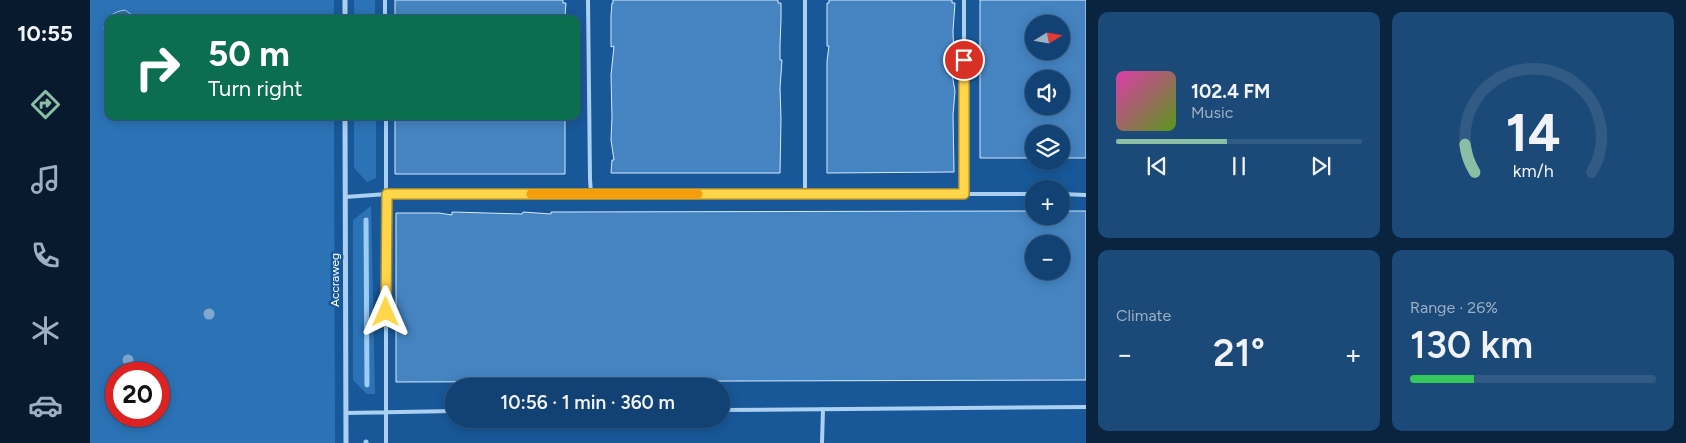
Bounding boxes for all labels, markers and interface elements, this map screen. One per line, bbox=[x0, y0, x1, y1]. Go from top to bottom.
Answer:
north arrow bbox=[1025, 15, 1070, 60]
map controls bbox=[1025, 15, 1070, 280]
text: 10:55 bbox=[17, 20, 73, 47]
text: 50 m bbox=[208, 33, 290, 75]
icon: right bbox=[125, 35, 190, 100]
pin bbox=[943, 39, 985, 81]
icon: arrive bbox=[950, 46, 978, 74]
button: sound bbox=[1025, 70, 1070, 115]
text: Turn right bbox=[208, 75, 303, 102]
text: 102.4 FM bbox=[1191, 80, 1270, 103]
icon: directions bbox=[28, 87, 63, 122]
text: 14 bbox=[1506, 102, 1560, 164]
text: Music bbox=[1191, 103, 1233, 122]
button: layers bbox=[1025, 125, 1070, 170]
icon: previous bbox=[1143, 152, 1171, 180]
icon: pause bbox=[1225, 152, 1253, 180]
icon: next bbox=[1307, 152, 1335, 180]
text: km/h bbox=[1513, 160, 1553, 181]
icon: music bbox=[28, 162, 63, 197]
button: + bbox=[1025, 180, 1070, 225]
button: − bbox=[1025, 235, 1070, 280]
icon: phone bbox=[28, 238, 63, 273]
street label: Accraweg bbox=[328, 253, 342, 307]
position arrow bbox=[359, 285, 411, 337]
text: Range · 26% bbox=[1410, 298, 1498, 317]
text: Climate bbox=[1116, 306, 1171, 325]
icon: climate bbox=[28, 313, 63, 348]
text: 130 km bbox=[1410, 322, 1533, 368]
text: 21° bbox=[1213, 330, 1265, 376]
text: − bbox=[1116, 337, 1133, 371]
text: + bbox=[1345, 337, 1362, 371]
speed limit sign: 20 bbox=[105, 362, 170, 427]
icon: car bbox=[28, 388, 63, 423]
text: 10:56 · 1 min · 360 m bbox=[500, 391, 675, 414]

